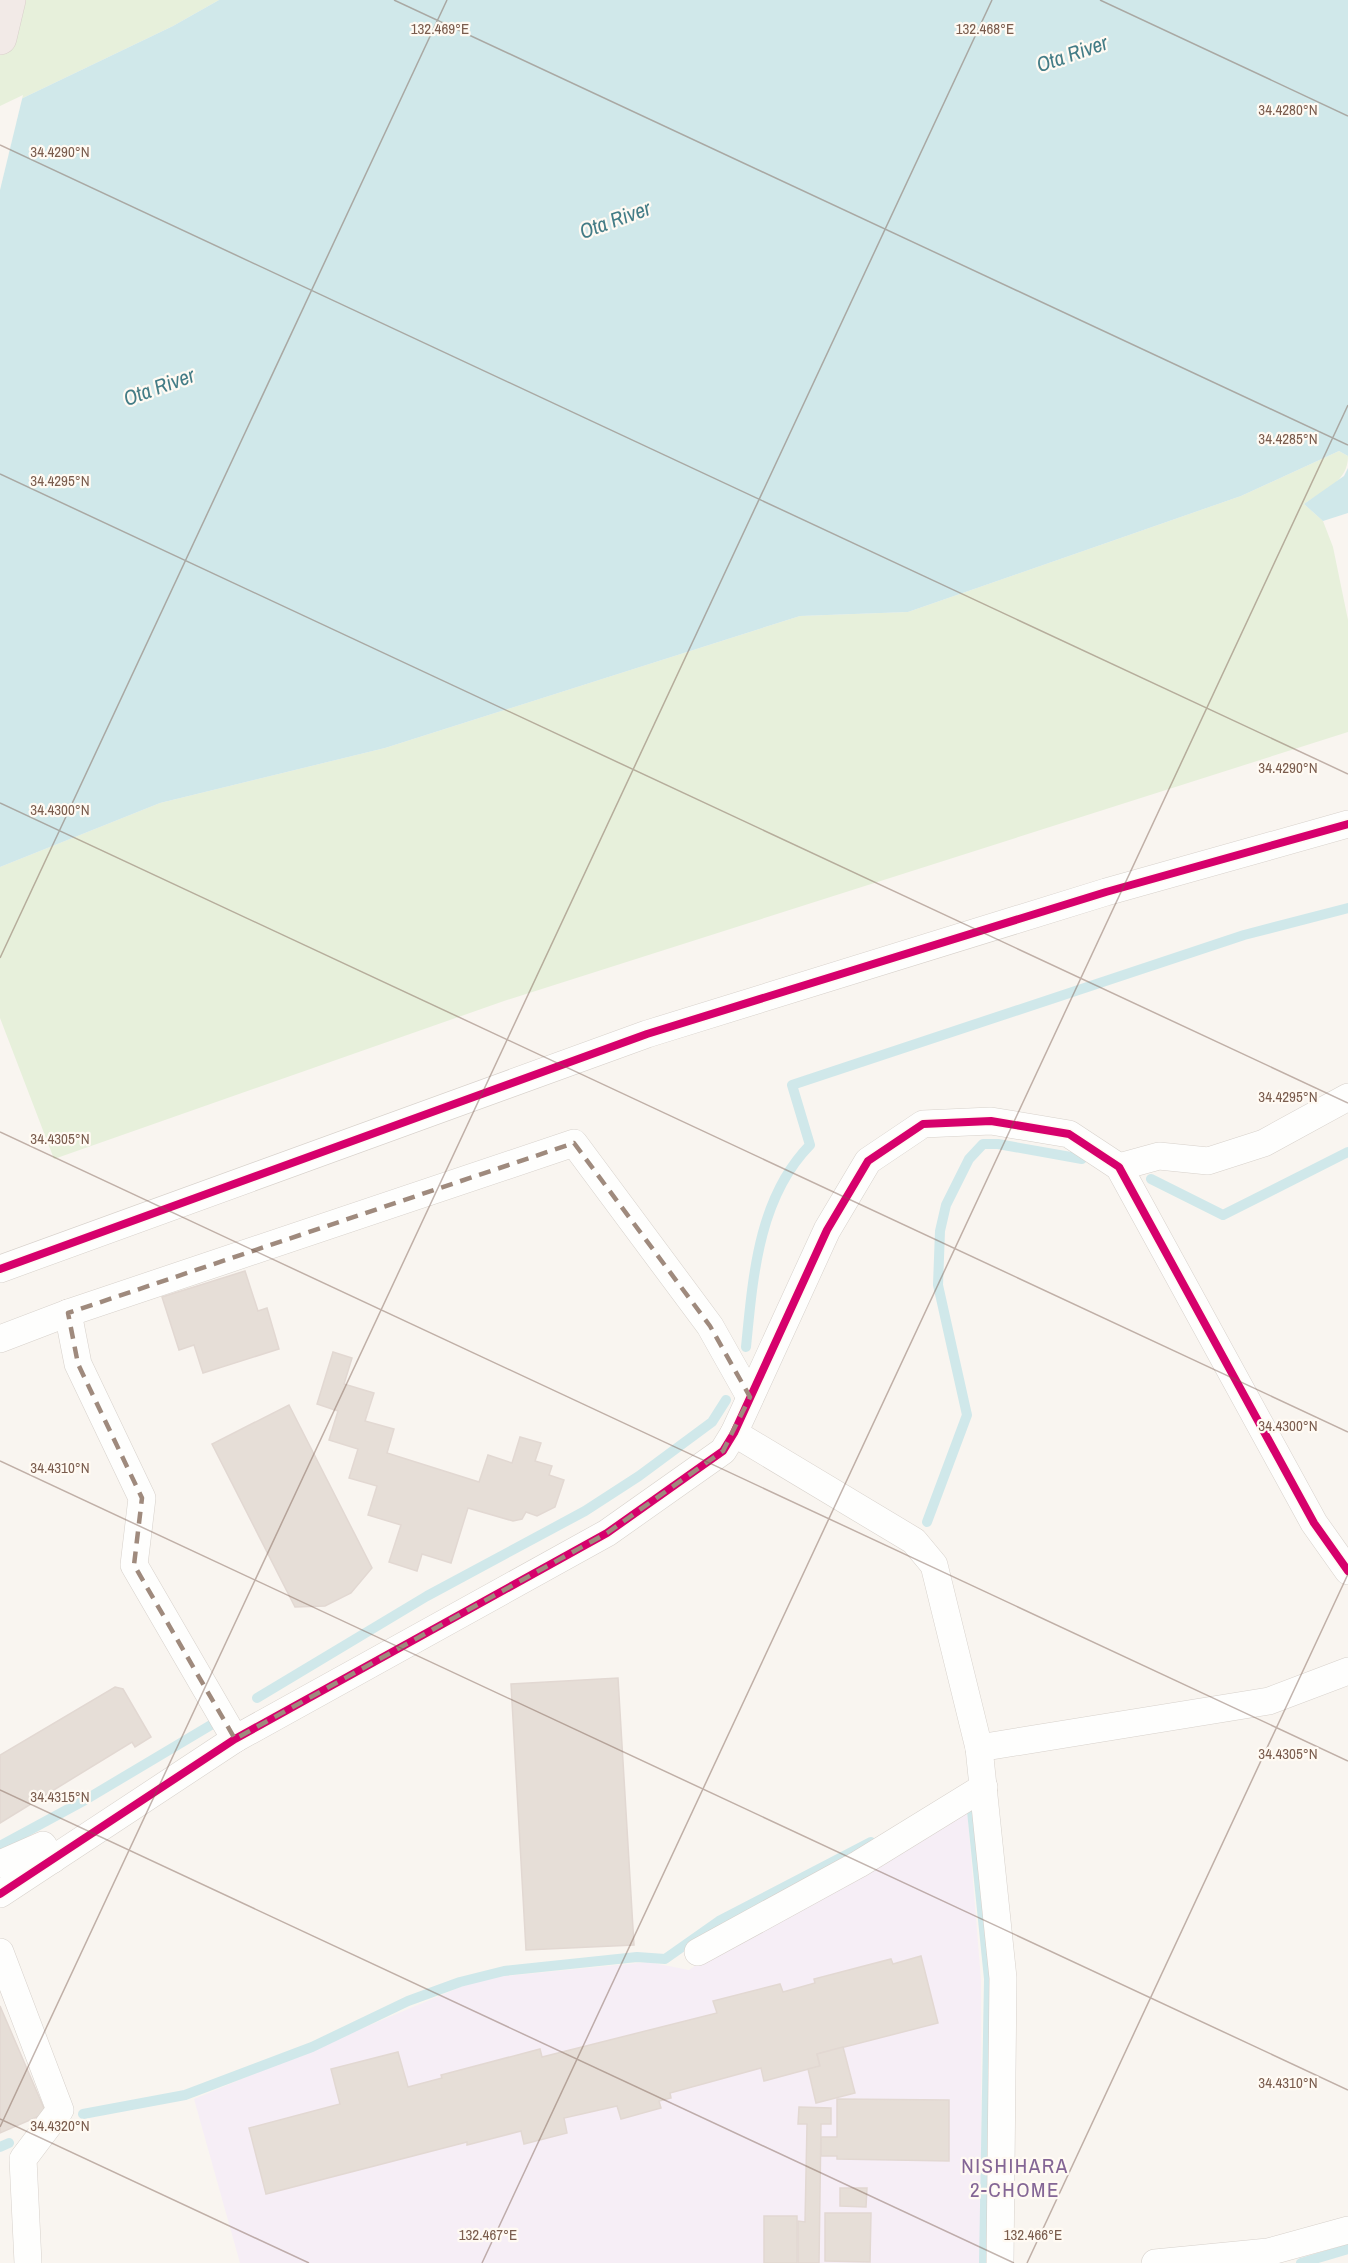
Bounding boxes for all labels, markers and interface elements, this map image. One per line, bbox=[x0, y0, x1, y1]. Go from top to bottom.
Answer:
text: 132.469°E bbox=[411, 18, 469, 39]
text: 132.468°E bbox=[956, 18, 1014, 39]
water label: Ota River bbox=[1032, 27, 1113, 79]
text: 34.4280°N bbox=[1258, 99, 1318, 120]
text: 34.4290°N bbox=[30, 141, 90, 162]
water label: Ota River bbox=[575, 193, 656, 246]
water label: Ota River bbox=[119, 360, 200, 413]
text: 34.4285°N bbox=[1258, 428, 1318, 449]
text: 34.4295°N bbox=[30, 470, 90, 491]
text: 34.4290°N bbox=[1258, 757, 1318, 778]
text: 34.4300°N bbox=[30, 799, 90, 820]
text: 34.4295°N bbox=[1258, 1086, 1318, 1107]
text: 34.4305°N bbox=[30, 1128, 90, 1149]
text: 34.4300°N bbox=[1258, 1415, 1318, 1436]
text: 34.4310°N bbox=[30, 1457, 90, 1478]
text: 34.4305°N bbox=[1258, 1743, 1318, 1764]
text: 34.4315°N bbox=[30, 1786, 90, 1807]
text: 34.4310°N bbox=[1258, 2072, 1318, 2093]
text: 34.4320°N bbox=[30, 2115, 90, 2136]
district label: NISHIHARA 2-CHOME bbox=[961, 2151, 1069, 2204]
text: 132.467°E bbox=[459, 2224, 517, 2245]
text: 132.466°E bbox=[1004, 2224, 1062, 2245]

